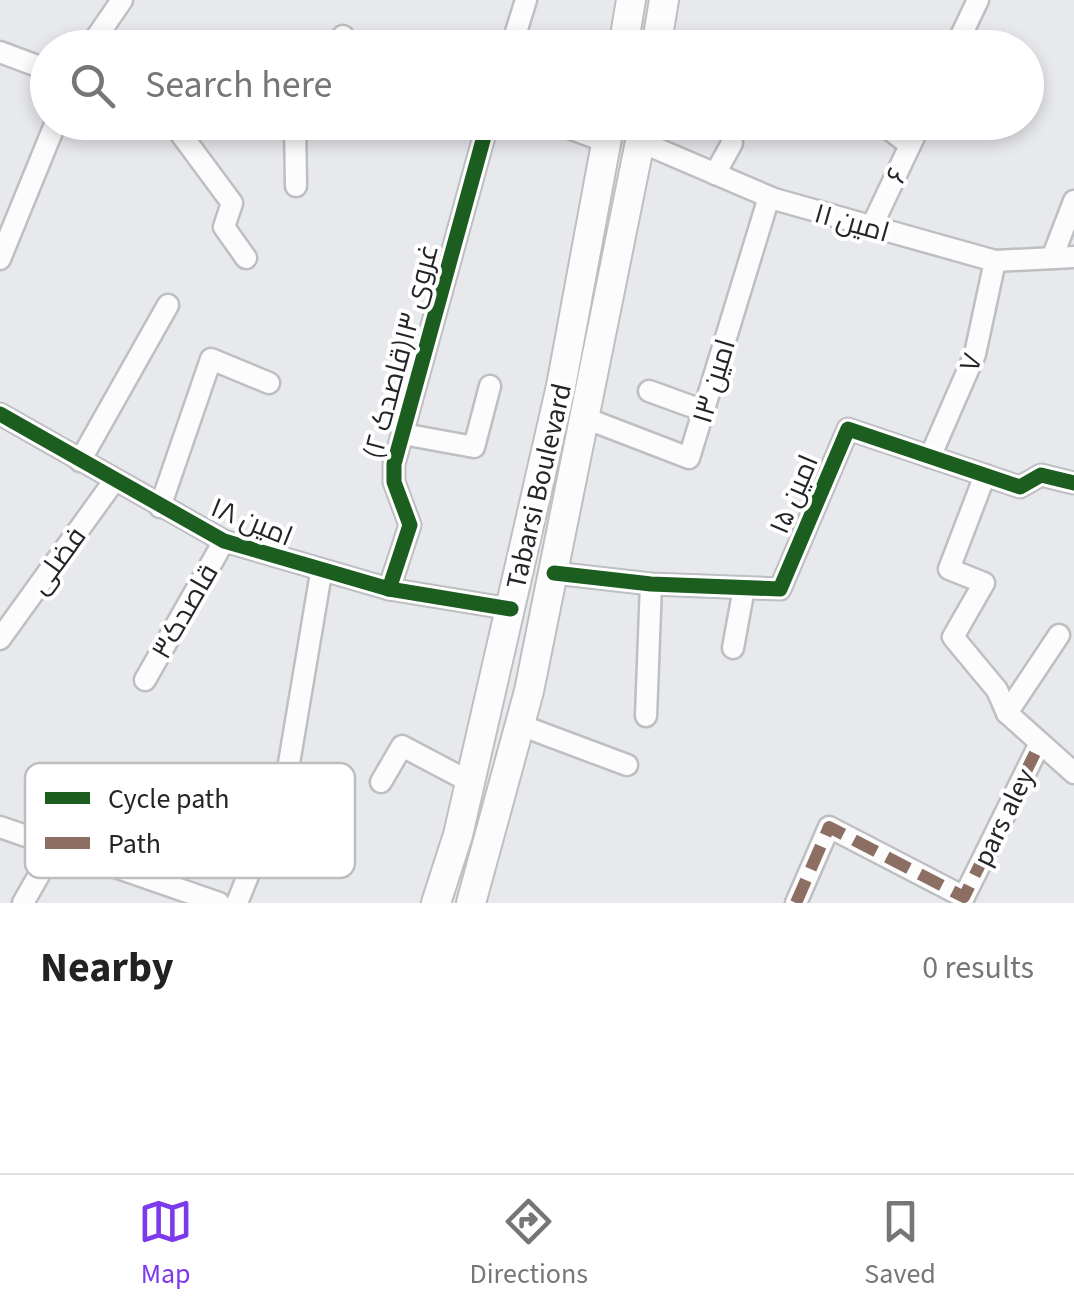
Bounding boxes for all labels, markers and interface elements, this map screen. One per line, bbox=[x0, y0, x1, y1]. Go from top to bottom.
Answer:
search box bbox=[30, 30, 1044, 140]
icon: search bbox=[65, 58, 120, 113]
text: Search here bbox=[145, 58, 332, 112]
street label: ۶ bbox=[876, 161, 918, 190]
street label: امین ۱۱ bbox=[810, 193, 894, 253]
street label: غروی ۱۳(قاصدک ۲) bbox=[353, 239, 449, 463]
street label: امین ۱۳ bbox=[682, 334, 746, 429]
street label: ۷ bbox=[949, 347, 993, 377]
street label: Tabarsi Boulevard bbox=[496, 380, 582, 593]
street label: امین ۱۵ bbox=[759, 448, 829, 540]
street label: امین ۱۸ bbox=[205, 487, 299, 556]
street label: فضلی bbox=[20, 519, 96, 602]
street label: قاصدک۳ bbox=[142, 556, 228, 667]
street label: pars aley bbox=[963, 762, 1045, 873]
legend bbox=[25, 763, 355, 878]
text: Cycle path bbox=[108, 779, 230, 819]
text: Path bbox=[108, 824, 161, 864]
text: Nearby bbox=[40, 938, 174, 998]
text: 0 results bbox=[922, 945, 1034, 991]
tab: Map bbox=[138, 1194, 193, 1294]
tab: Directions bbox=[470, 1194, 588, 1294]
tab: Saved bbox=[864, 1194, 936, 1294]

